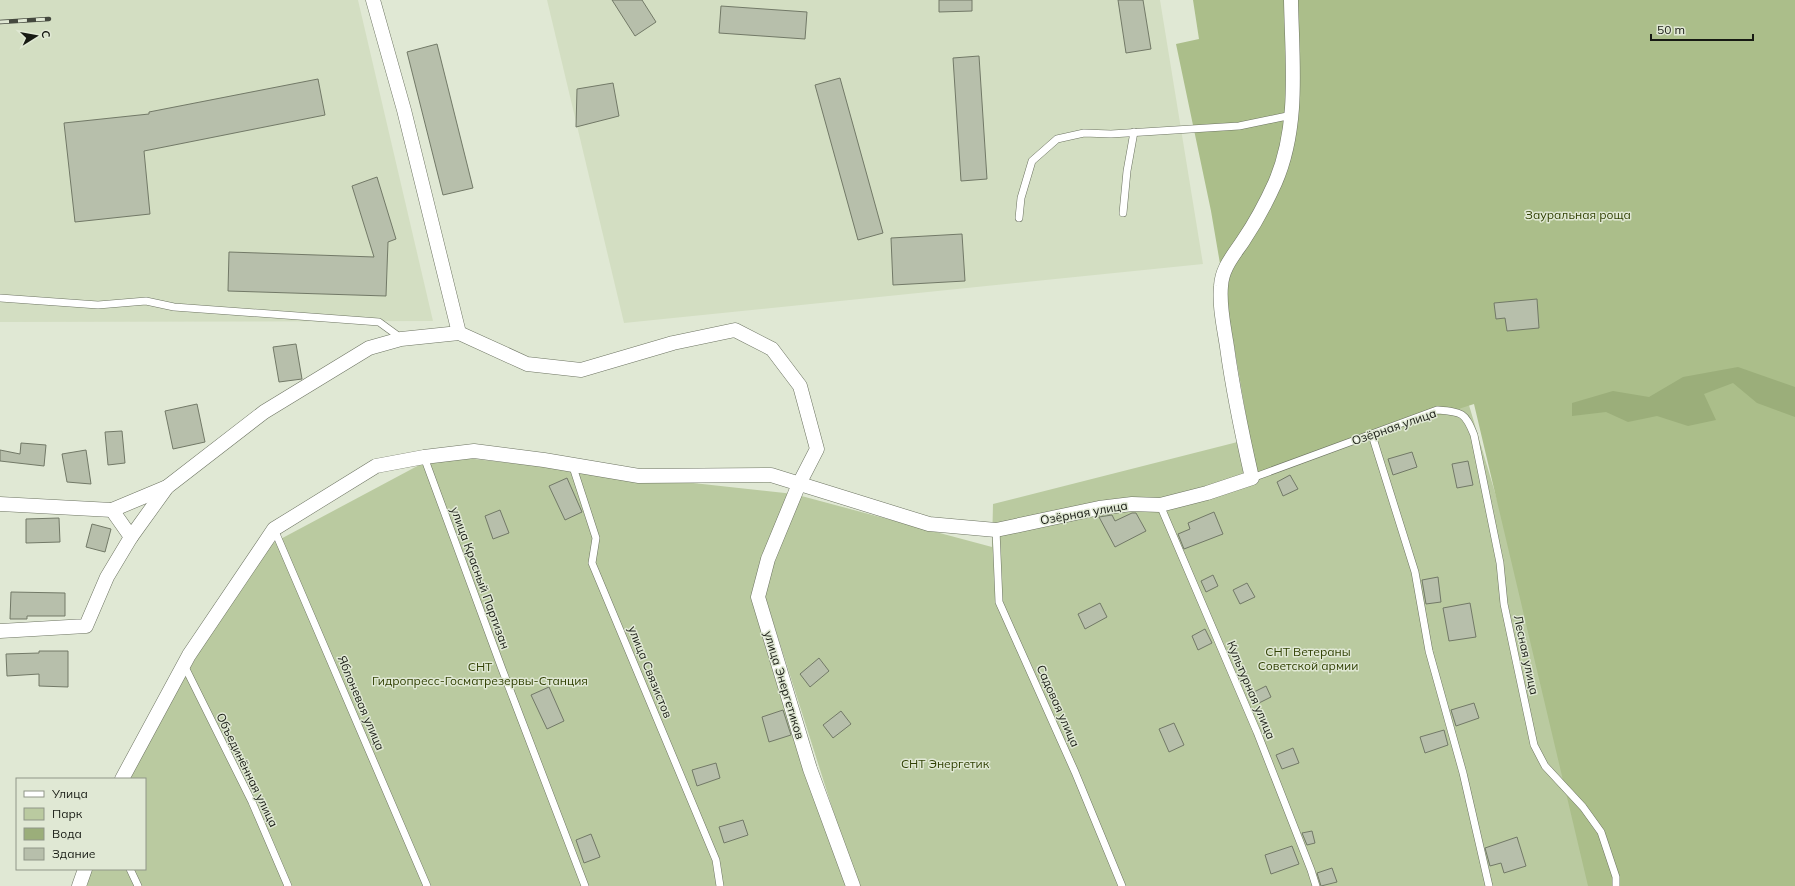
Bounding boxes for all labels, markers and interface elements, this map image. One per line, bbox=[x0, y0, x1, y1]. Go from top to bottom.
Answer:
north arrow bbox=[16, 16, 56, 56]
scale bar bbox=[1651, 16, 1753, 42]
text: 50 m bbox=[1657, 22, 1685, 37]
text: С bbox=[38, 29, 53, 40]
park label: Зауральная роща bbox=[1525, 207, 1631, 222]
street label: Озёрная улица bbox=[1350, 405, 1438, 448]
street label: Озёрная улица bbox=[1039, 497, 1129, 528]
street label: улица Красный Партизан bbox=[448, 505, 513, 651]
street label: Лесная улица bbox=[1511, 614, 1542, 696]
street label: улица Связистов bbox=[625, 624, 676, 720]
street label: улица Энергетиков bbox=[761, 629, 808, 741]
street label: Культурная улица bbox=[1224, 638, 1279, 741]
park label: СНТ Ветераны Советской армии bbox=[1258, 644, 1358, 673]
street label: Яблоневая улица bbox=[335, 653, 388, 753]
park label: СНТ Гидропресс-Госматрезервы-Станция bbox=[372, 659, 588, 688]
street label: Садовая улица bbox=[1034, 662, 1083, 749]
street label: Объединённая улица bbox=[213, 710, 282, 829]
park label: СНТ Энергетик bbox=[901, 756, 990, 771]
legend bbox=[16, 778, 146, 870]
text: Улица bbox=[51, 786, 88, 801]
text: Парк bbox=[52, 806, 83, 821]
text: Вода bbox=[52, 826, 82, 841]
text: Здание bbox=[52, 846, 96, 861]

